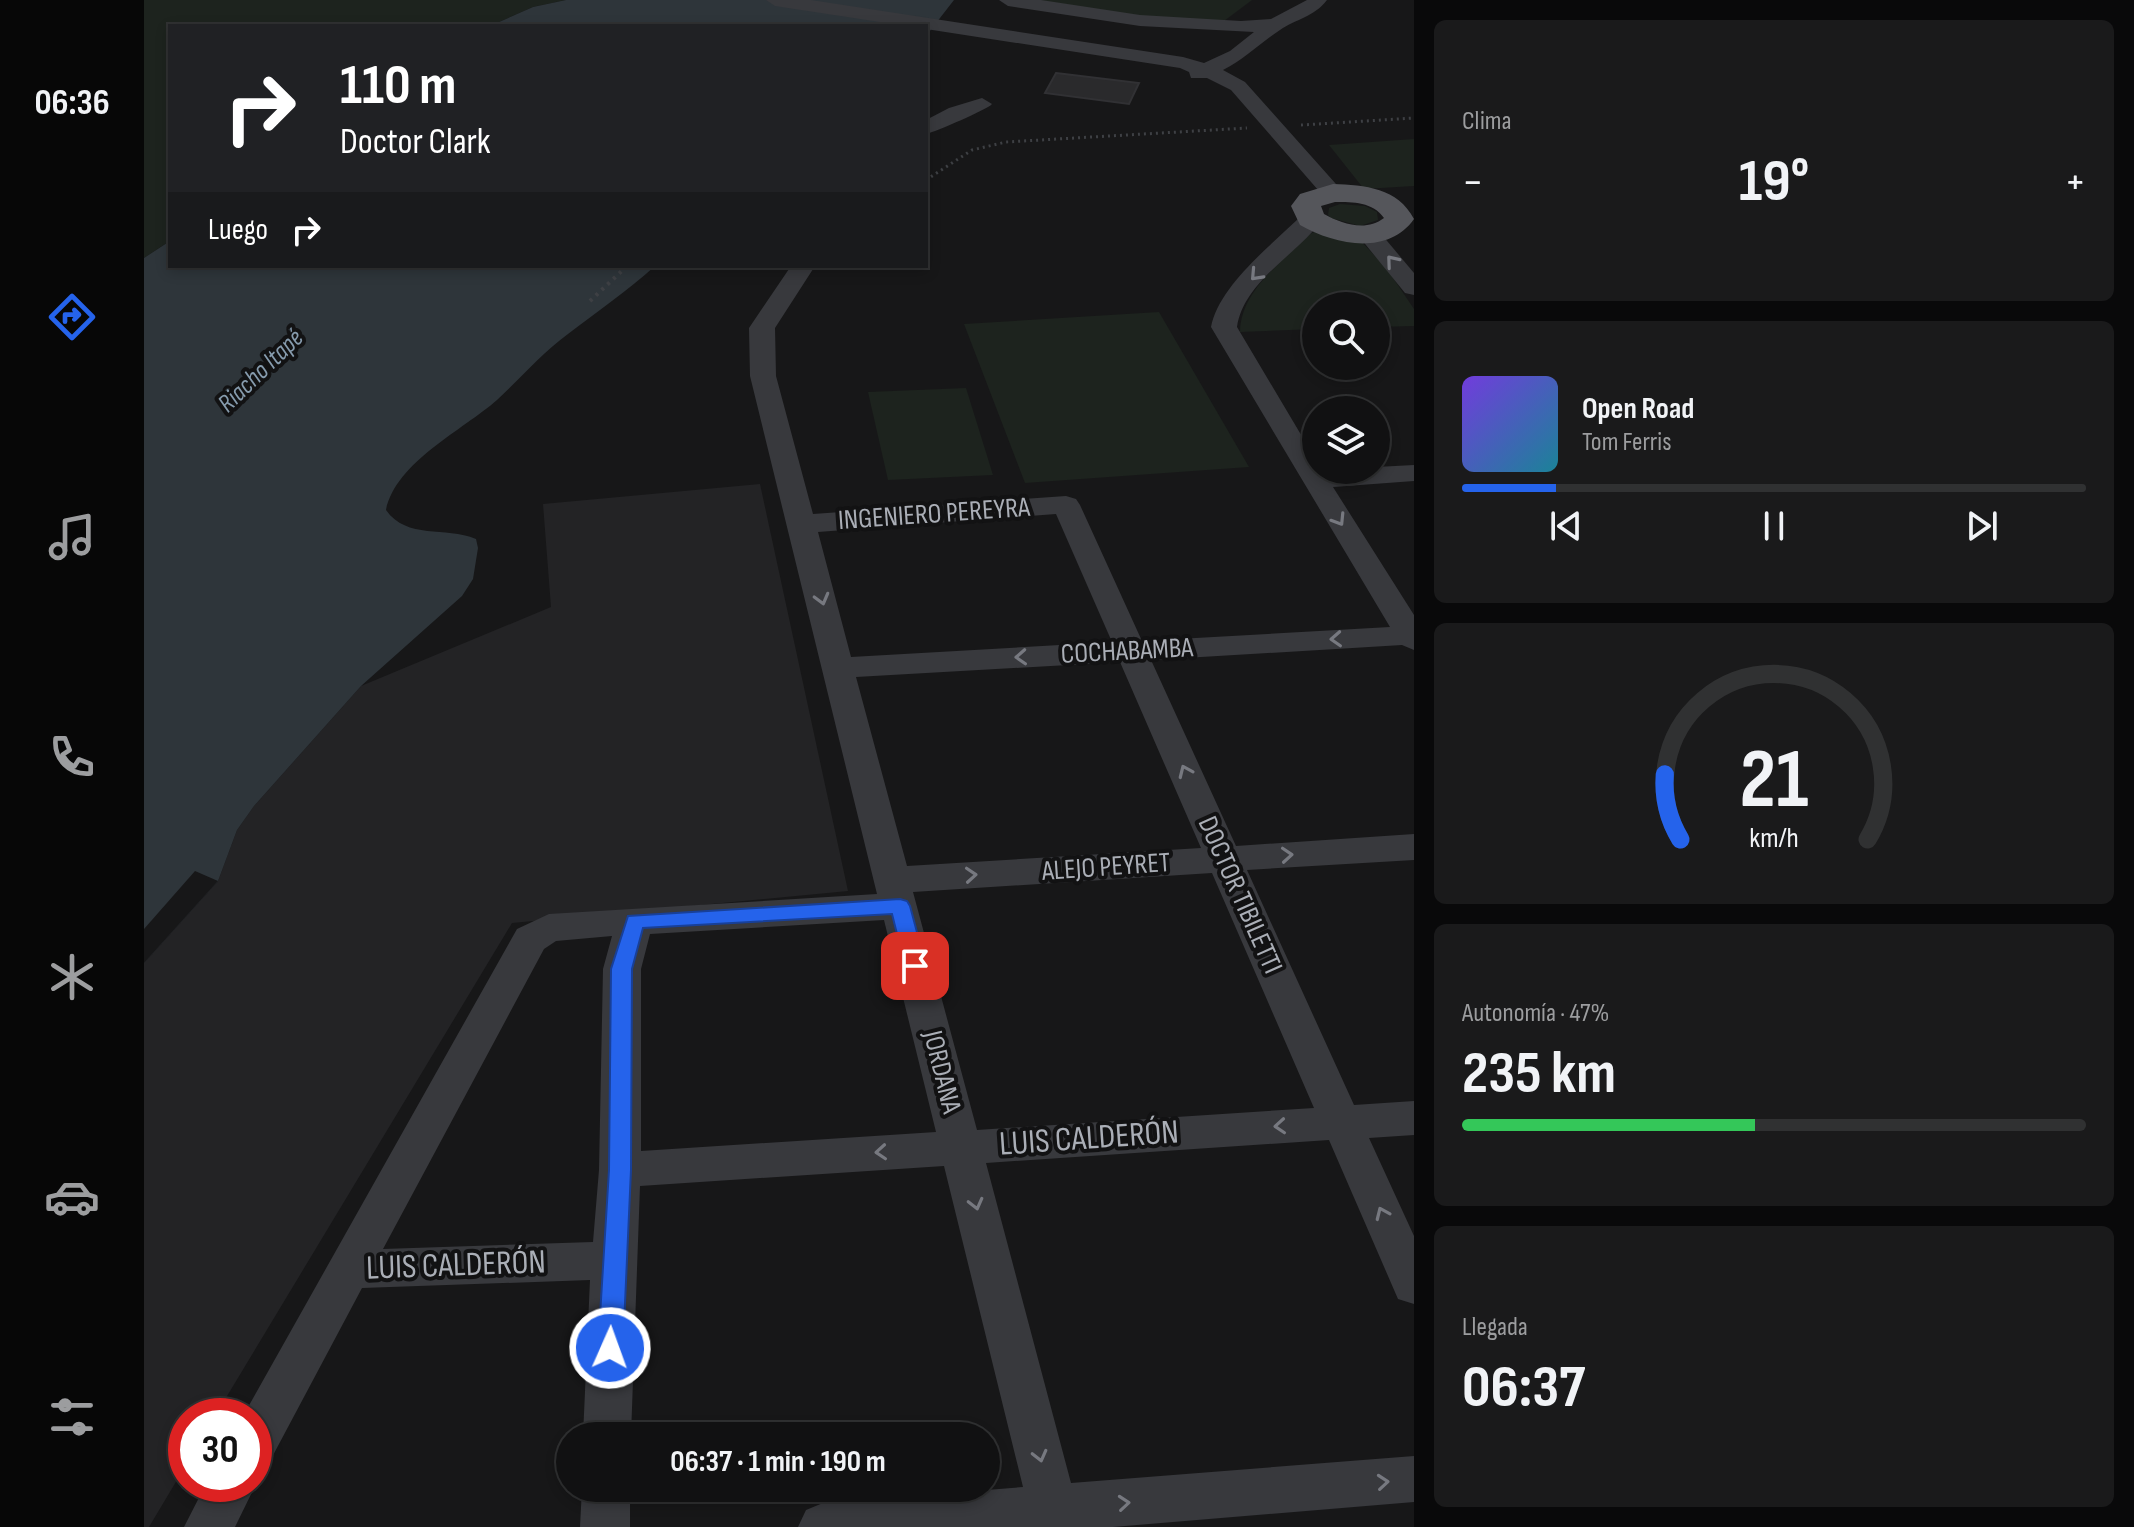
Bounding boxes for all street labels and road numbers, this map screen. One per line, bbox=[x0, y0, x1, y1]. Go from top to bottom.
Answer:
street label: INGENIERO PEREYRA bbox=[837, 491, 1032, 537]
street label: COCHABAMBA bbox=[1060, 631, 1195, 671]
street label: DOCTOR TIBILETTI bbox=[1191, 811, 1289, 979]
street label: ALEJO PEYRET bbox=[1040, 846, 1171, 888]
street label: JORDANA bbox=[916, 1026, 968, 1118]
street label: LUIS CALDERÓN bbox=[998, 1111, 1180, 1165]
street label: LUIS CALDERÓN bbox=[365, 1241, 547, 1289]

